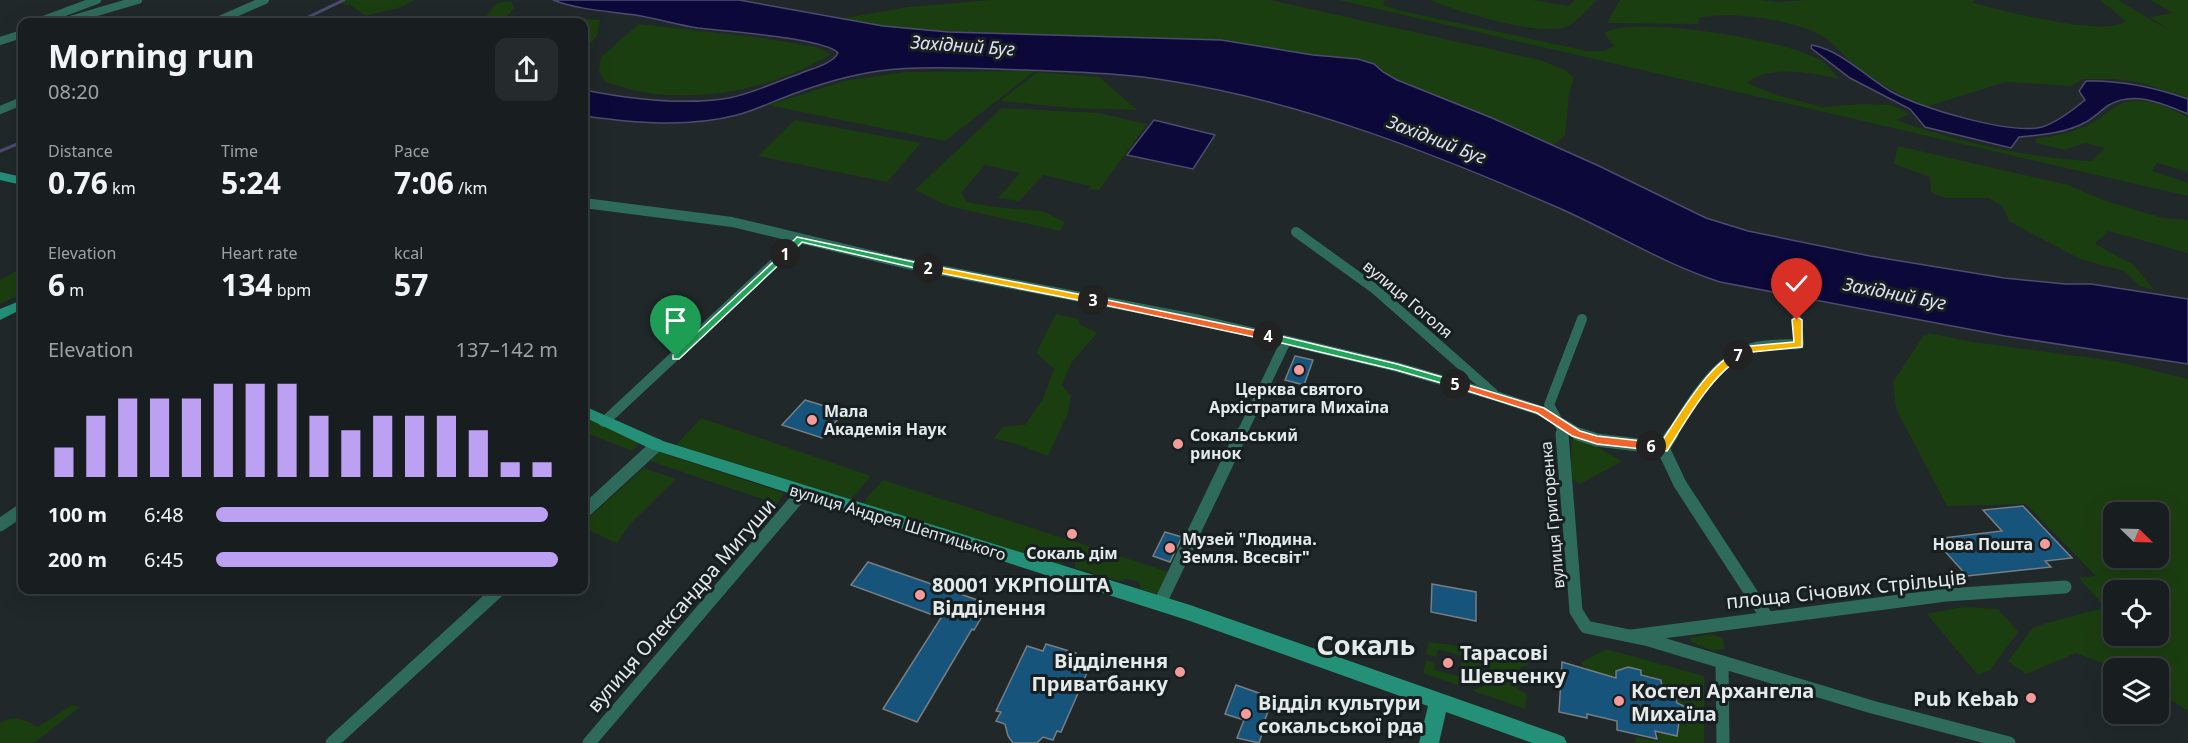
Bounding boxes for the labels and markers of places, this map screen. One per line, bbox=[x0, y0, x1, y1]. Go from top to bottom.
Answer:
pin: 1 bbox=[770, 239, 800, 269]
pin: 2 bbox=[913, 253, 943, 283]
pin bbox=[1771, 258, 1822, 320]
pin: 3 bbox=[1078, 285, 1108, 315]
pin bbox=[650, 295, 701, 357]
pin: 4 bbox=[1253, 321, 1283, 351]
pin: 7 bbox=[1723, 340, 1753, 370]
marker: Церква святого Архістратига Михаїла bbox=[1292, 363, 1306, 377]
pin: 5 bbox=[1440, 369, 1470, 399]
place label: Церква святого Архістратига Михаїла bbox=[1209, 378, 1389, 418]
place label: Мала Академія Наук bbox=[824, 400, 947, 440]
marker: Мала Академія Наук bbox=[805, 413, 819, 427]
place label: Сокальський ринок bbox=[1190, 424, 1298, 464]
pin: 6 bbox=[1636, 431, 1666, 461]
marker: Сокальський ринок bbox=[1171, 437, 1185, 451]
marker: Сокаль дім bbox=[1065, 527, 1079, 541]
place label: Музей "Людина. Земля. Всесвіт" bbox=[1182, 528, 1317, 568]
place label: Нова Пошта bbox=[1933, 533, 2033, 555]
marker: Нова Пошта bbox=[2038, 537, 2052, 551]
marker: Музей "Людина. Земля. Всесвіт" bbox=[1163, 541, 1177, 555]
place label: Сокаль дім bbox=[1026, 542, 1118, 564]
place label: 80001 УКРПОШТА Відділення bbox=[932, 571, 1110, 621]
marker: 80001 УКРПОШТА Відділення bbox=[913, 588, 927, 602]
place label: Тарасові Шевченку bbox=[1460, 639, 1567, 689]
place label: Відділення Приватбанку bbox=[1032, 647, 1169, 697]
marker: Тарасові Шевченку bbox=[1441, 656, 1455, 670]
marker: Відділення Приватбанку bbox=[1173, 665, 1187, 679]
place label: Костел Архангела Михаїла bbox=[1631, 677, 1814, 727]
place label: Pub Kebab bbox=[1913, 685, 2019, 712]
place label: Відділ культури сокальської рда bbox=[1258, 689, 1424, 739]
marker: Pub Kebab bbox=[2024, 691, 2038, 705]
marker: Костел Архангела Михаїла bbox=[1612, 694, 1626, 708]
marker: Відділ культури сокальської рда bbox=[1239, 707, 1253, 721]

